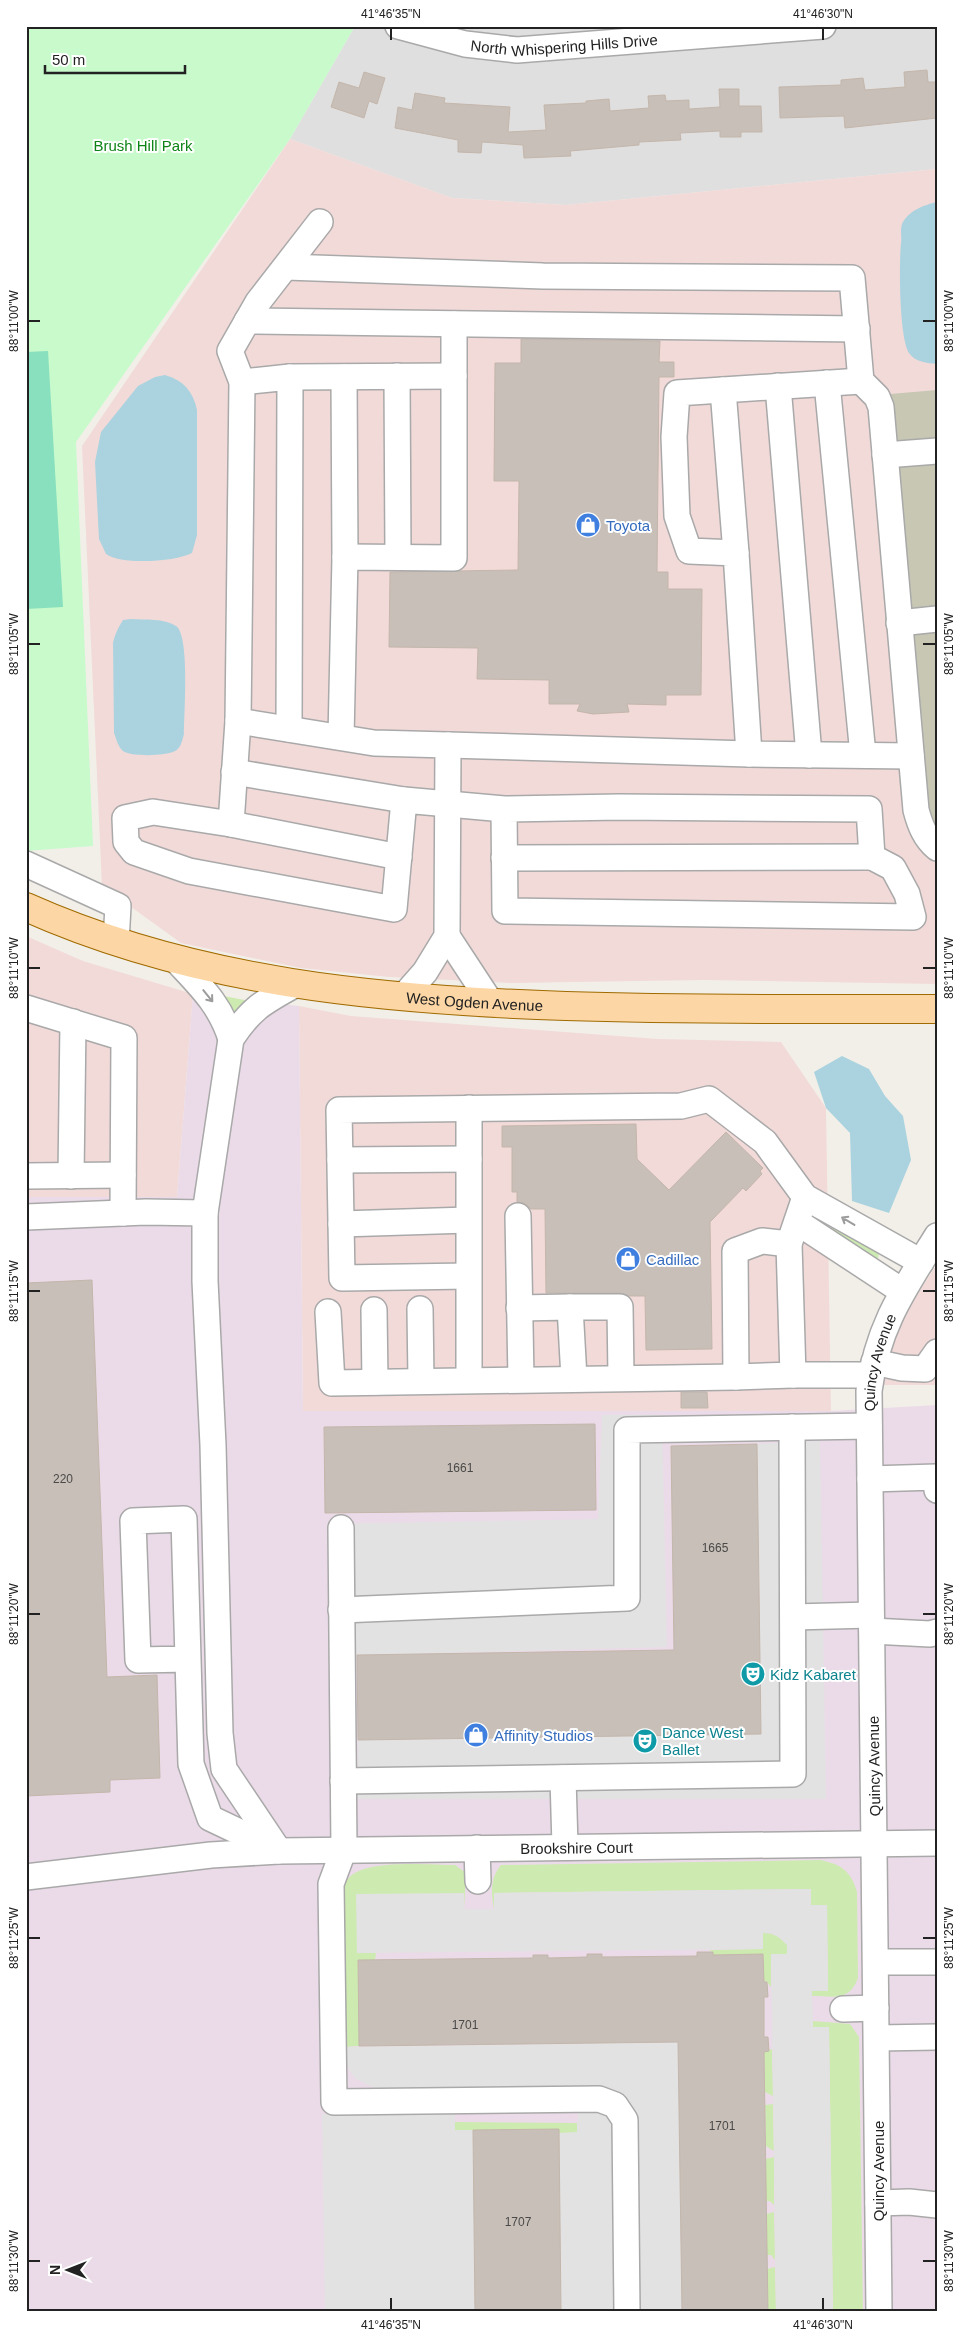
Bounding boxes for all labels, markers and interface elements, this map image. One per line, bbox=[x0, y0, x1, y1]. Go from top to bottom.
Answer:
text: 41°46'35"N bbox=[361, 7, 421, 21]
text: 41°46'30"N bbox=[793, 7, 853, 21]
street label: North Whispering Hills Drive bbox=[470, 30, 658, 59]
scale bar bbox=[45, 42, 185, 74]
text: 50 m bbox=[52, 51, 85, 68]
park label: Brush Hill Park bbox=[93, 137, 193, 154]
text: 88°11'00"W bbox=[7, 289, 21, 352]
text: 88°11'00"W bbox=[942, 289, 956, 352]
shop icon: Toyota bbox=[575, 512, 601, 538]
place label: Toyota bbox=[606, 517, 651, 534]
text: 88°11'05"W bbox=[7, 612, 21, 675]
text: 88°11'05"W bbox=[942, 612, 956, 675]
text: 88°11'10"W bbox=[7, 936, 21, 999]
text: 88°11'10"W bbox=[942, 936, 956, 999]
street label: West Ogden Avenue bbox=[405, 988, 543, 1014]
one-way arrow bbox=[203, 989, 214, 1002]
one-way arrow bbox=[841, 1215, 855, 1225]
shop icon: Cadillac bbox=[615, 1246, 641, 1272]
place label: Cadillac bbox=[646, 1251, 700, 1268]
text: 88°11'15"W bbox=[7, 1259, 21, 1322]
text: 88°11'15"W bbox=[942, 1259, 956, 1322]
street label: Quincy Avenue bbox=[861, 1311, 899, 1411]
house number: 1661 bbox=[447, 1461, 474, 1475]
house number: 220 bbox=[53, 1472, 73, 1486]
house number: 1665 bbox=[702, 1541, 729, 1555]
text: 88°11'20"W bbox=[7, 1582, 21, 1645]
text: 88°11'20"W bbox=[942, 1582, 956, 1645]
theatre icon: Kidz Kabaret bbox=[740, 1661, 766, 1687]
place label: Kidz Kabaret bbox=[770, 1666, 857, 1683]
street label: Quincy Avenue bbox=[865, 1716, 883, 1816]
shop icon: Affinity Studios bbox=[463, 1722, 489, 1748]
place label: Dance West Ballet bbox=[662, 1724, 744, 1758]
place label: Affinity Studios bbox=[494, 1727, 593, 1744]
theatre icon: Dance West Ballet bbox=[632, 1728, 658, 1754]
street label: Brookshire Court bbox=[520, 1838, 634, 1857]
text: 88°11'25"W bbox=[7, 1906, 21, 1969]
text: 88°11'25"W bbox=[942, 1906, 956, 1969]
house number: 1701 bbox=[452, 2018, 479, 2032]
house number: 1701 bbox=[709, 2119, 736, 2133]
street label: Quincy Avenue bbox=[870, 2121, 887, 2221]
house number: 1707 bbox=[505, 2215, 532, 2229]
text: 88°11'30"W bbox=[7, 2229, 21, 2292]
text: 88°11'30"W bbox=[942, 2229, 956, 2292]
north arrow bbox=[42, 2246, 92, 2296]
text: N bbox=[47, 2265, 63, 2275]
text: 41°46'35"N bbox=[361, 2318, 421, 2332]
text: 41°46'30"N bbox=[793, 2318, 853, 2332]

